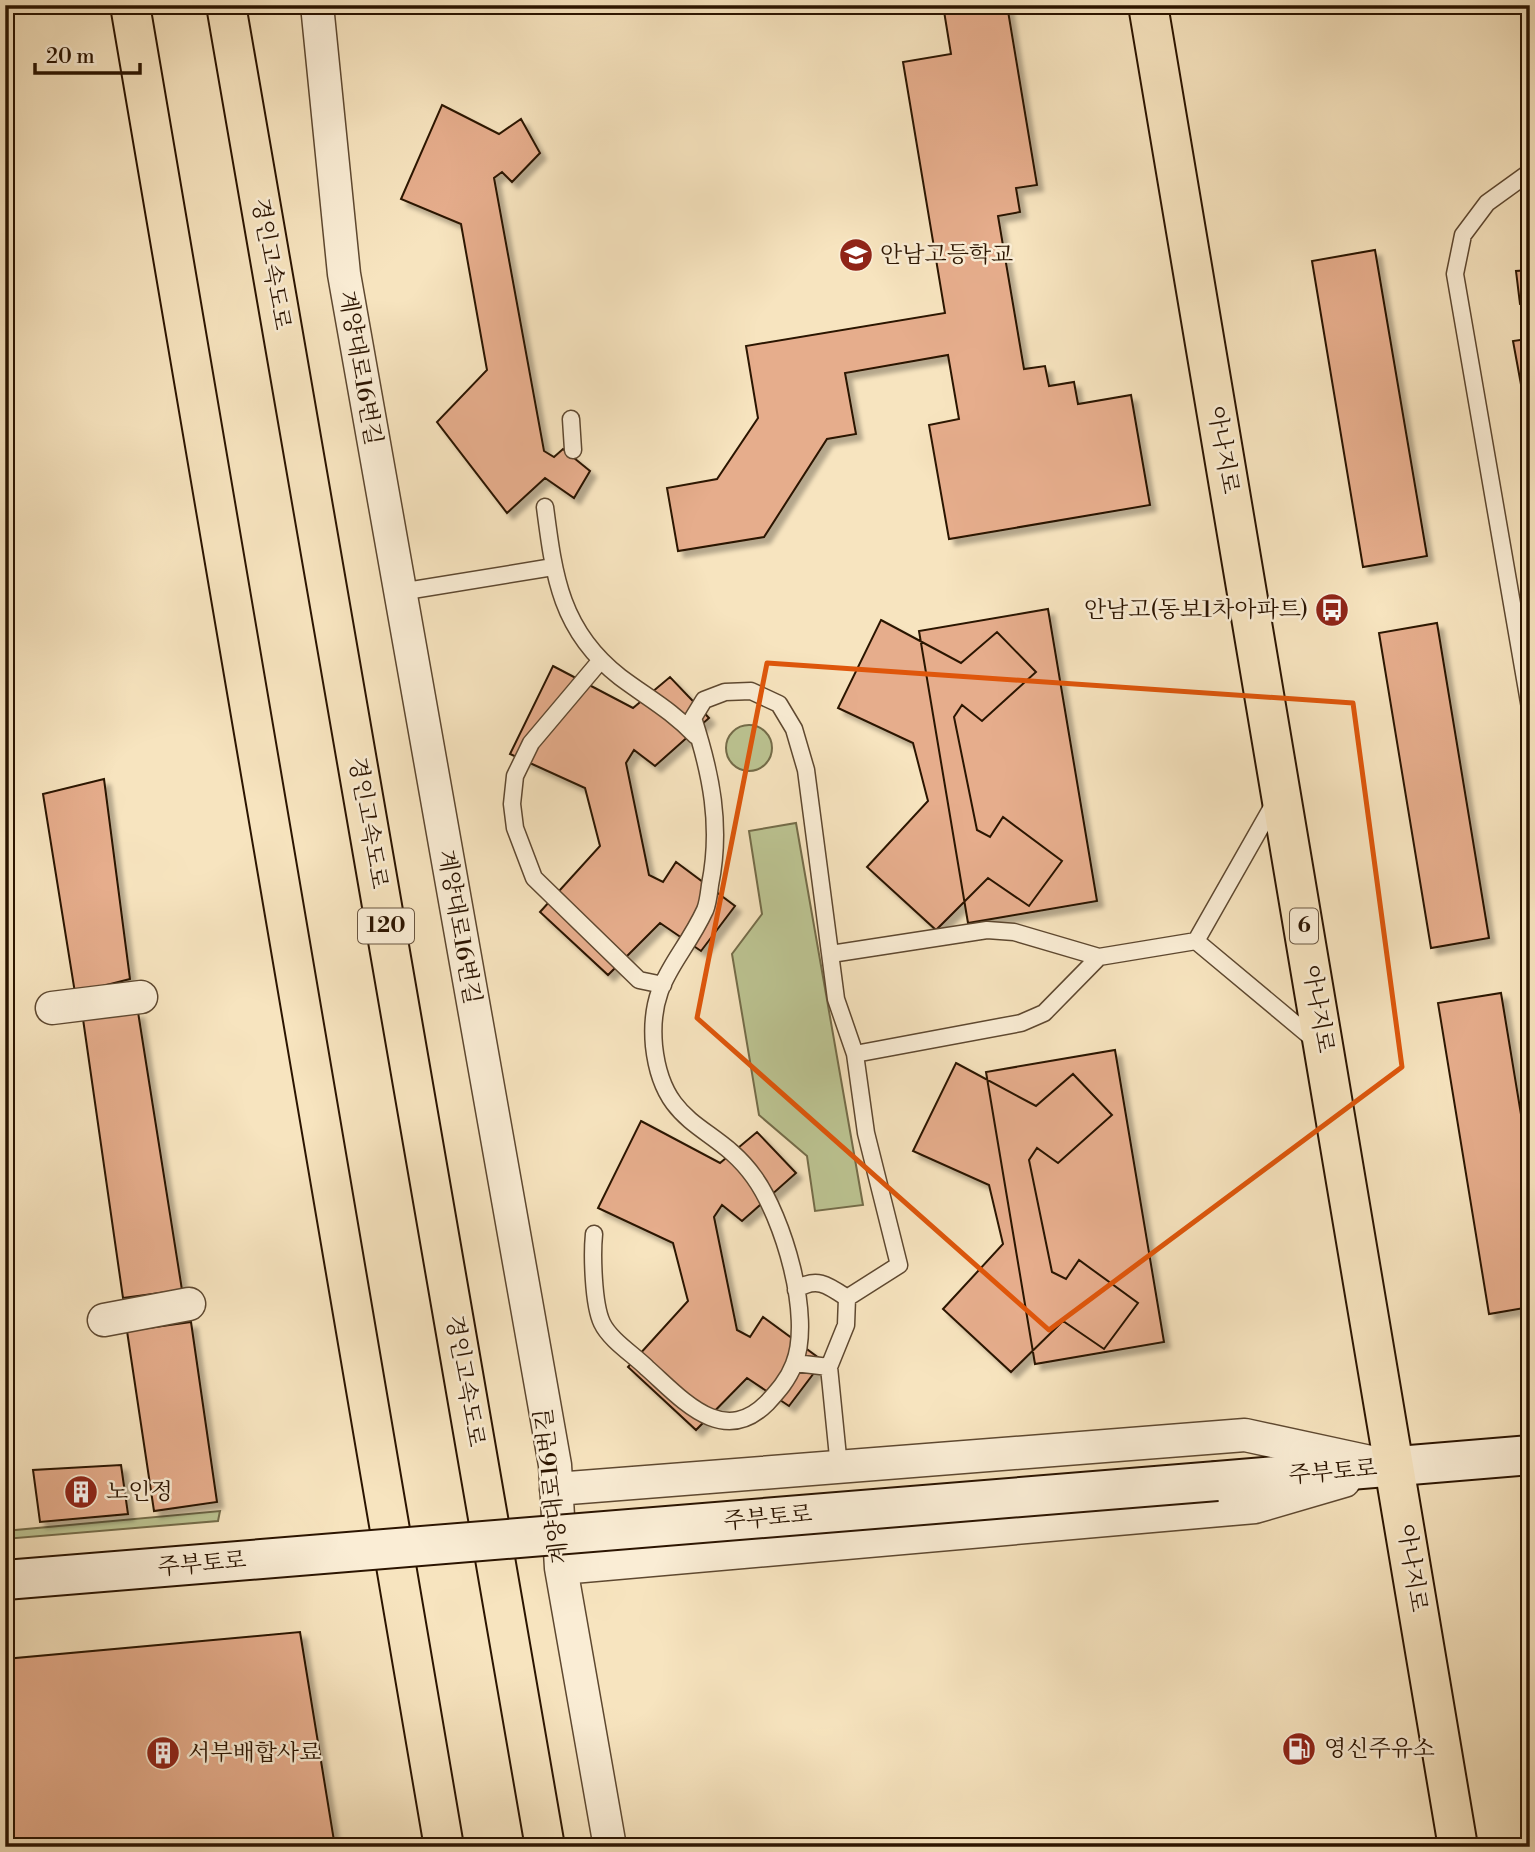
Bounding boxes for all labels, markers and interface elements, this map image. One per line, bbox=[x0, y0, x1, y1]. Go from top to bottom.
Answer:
scale bar bbox=[35, 32, 140, 76]
text: 20 m bbox=[46, 44, 95, 70]
street label: 경인고속도로 bbox=[246, 196, 296, 332]
school or university icon: 안남고등학교 bbox=[837, 236, 875, 274]
place label: 안남고등학교 bbox=[880, 241, 1013, 269]
street label: 계양대로16번길 bbox=[333, 289, 387, 447]
street label: 아나지로 bbox=[1201, 404, 1245, 496]
bus stop icon: 안남고(동보1차아파트) bbox=[1313, 591, 1351, 629]
place label: 안남고(동보1차아파트) bbox=[1084, 596, 1308, 624]
street label: 경인고속도로 bbox=[343, 755, 393, 891]
street label: 계양대로16번길 bbox=[432, 848, 486, 1006]
road number: 120 bbox=[358, 908, 414, 944]
road number: 6 bbox=[1290, 908, 1318, 944]
street label: 아나지로 bbox=[1296, 963, 1340, 1055]
street label: 경인고속도로 bbox=[440, 1313, 490, 1449]
street label: 계양대로16번길 bbox=[530, 1407, 574, 1565]
street label: 주부토로 bbox=[1288, 1454, 1378, 1490]
building icon: 노인정 bbox=[62, 1473, 100, 1511]
place label: 노인정 bbox=[106, 1478, 173, 1506]
street label: 주부토로 bbox=[723, 1500, 813, 1536]
street label: 아나지로 bbox=[1391, 1522, 1433, 1614]
street label: 주부토로 bbox=[157, 1546, 247, 1582]
fuel station icon: 영신주유소 bbox=[1280, 1730, 1318, 1768]
building icon: 서부배합사료 bbox=[144, 1734, 182, 1772]
place label: 영신주유소 bbox=[1324, 1735, 1435, 1763]
place label: 서부배합사료 bbox=[188, 1739, 321, 1767]

